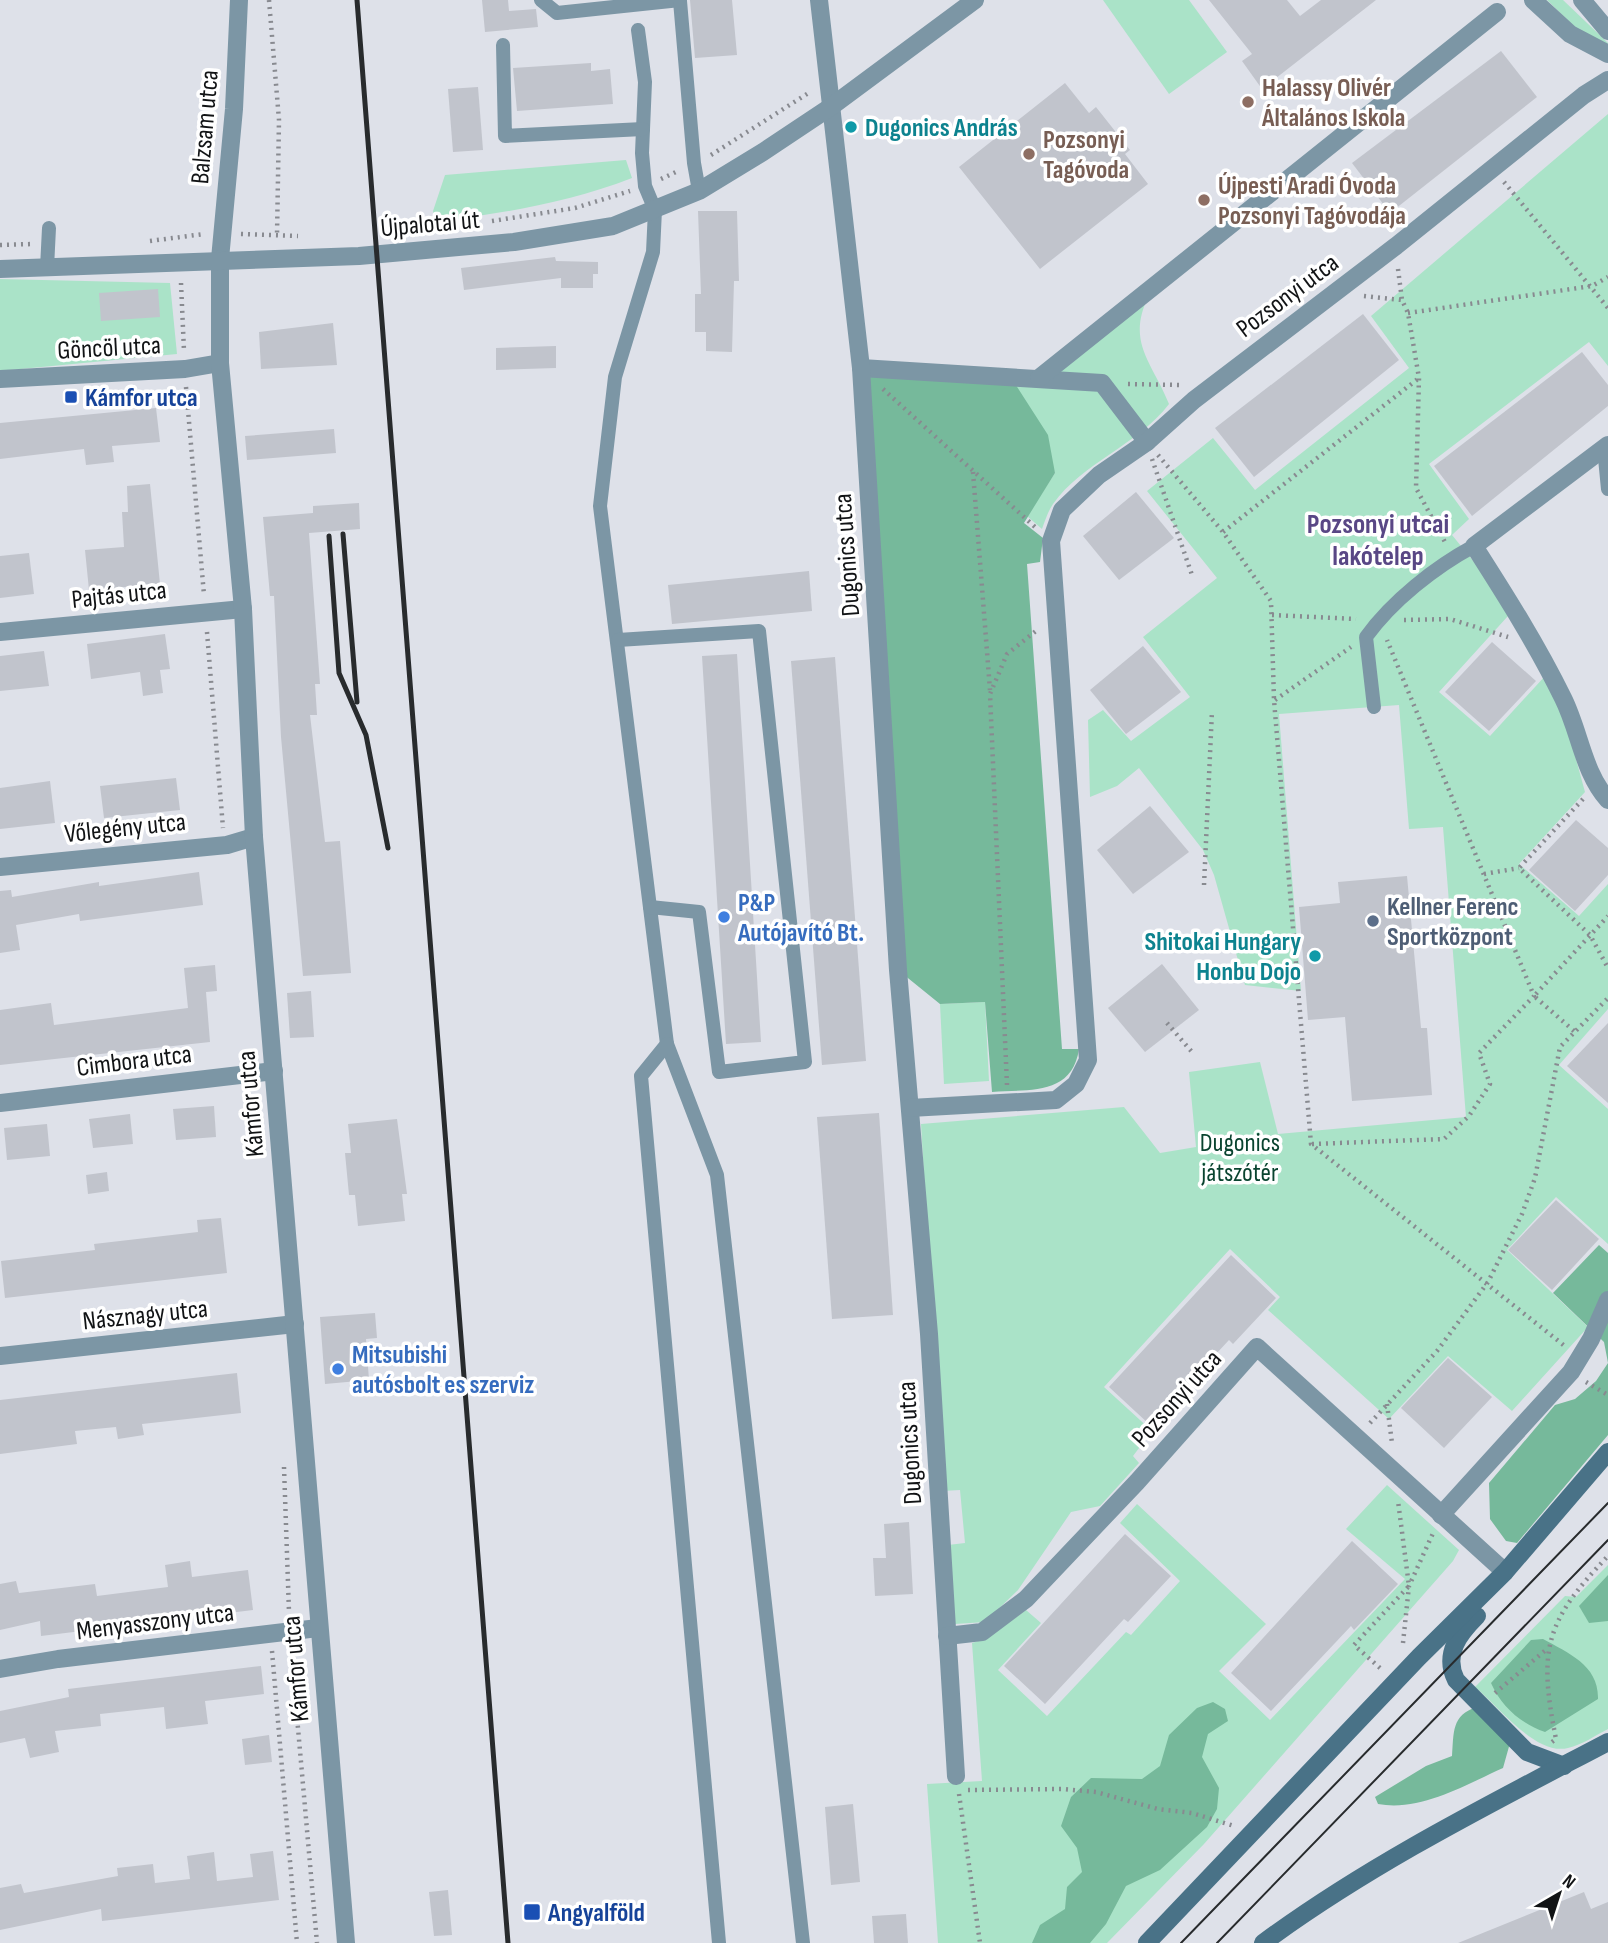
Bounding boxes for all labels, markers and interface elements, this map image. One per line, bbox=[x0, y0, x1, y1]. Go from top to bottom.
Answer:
street label: Balzsam utca bbox=[185, 69, 226, 186]
place label: Halassy Olivér Általános Iskola bbox=[1261, 73, 1405, 134]
marker: Halassy Olivér Általános Iskola bbox=[1240, 94, 1256, 110]
place label: Dugonics András bbox=[865, 113, 1018, 144]
marker: Dugonics András bbox=[843, 119, 859, 135]
place label: Pozsonyi Tagóvoda bbox=[1043, 125, 1129, 186]
marker: Pozsonyi Tagóvoda bbox=[1021, 146, 1037, 162]
place label: Újpesti Aradi Óvoda Pozsonyi Tagóvodája bbox=[1218, 171, 1406, 232]
marker: Újpesti Aradi Óvoda Pozsonyi Tagóvodája bbox=[1196, 192, 1212, 208]
street label: Újpalotai út bbox=[379, 205, 481, 244]
street label: Pozsonyi utca bbox=[1231, 248, 1345, 345]
street label: Göncöl utca bbox=[57, 330, 162, 367]
place label: Kámfor utca bbox=[85, 383, 198, 414]
marker: Kámfor utca bbox=[63, 389, 79, 405]
street label: Dugonics utca bbox=[828, 492, 867, 617]
district label: Pozsonyi utcai lakótelep bbox=[1307, 508, 1449, 573]
street label: Pajtás utca bbox=[70, 575, 168, 616]
street label: Vőlegény utca bbox=[63, 807, 187, 850]
place label: P&P Autójavító Bt. bbox=[737, 888, 864, 949]
place label: Kellner Ferenc Sportközpont bbox=[1387, 892, 1519, 953]
marker: P&P Autójavító Bt. bbox=[716, 909, 732, 925]
marker: Kellner Ferenc Sportközpont bbox=[1365, 913, 1381, 929]
place label: Shitokai Hungary Honbu Dojo bbox=[1145, 927, 1301, 988]
marker: Shitokai Hungary Honbu Dojo bbox=[1307, 948, 1323, 964]
street label: Cimbora utca bbox=[75, 1039, 193, 1084]
street label: Kámfor utca bbox=[231, 1050, 272, 1158]
park label: Dugonics játszótér bbox=[1200, 1128, 1280, 1189]
street label: Násznagy utca bbox=[81, 1294, 209, 1337]
place label: Mitsubishi autósbolt es szerviz bbox=[352, 1340, 534, 1401]
street label: Pozsonyi utca bbox=[1126, 1344, 1229, 1454]
marker: Mitsubishi autósbolt es szerviz bbox=[330, 1361, 346, 1377]
street label: Dugonics utca bbox=[892, 1381, 929, 1505]
street label: Menyasszony utca bbox=[75, 1597, 236, 1648]
street label: Kámfor utca bbox=[276, 1615, 317, 1723]
north arrow bbox=[1524, 1859, 1594, 1929]
text: N bbox=[1558, 1870, 1580, 1894]
place label: Angyalföld bbox=[547, 1898, 645, 1929]
marker: Angyalföld bbox=[522, 1902, 542, 1922]

